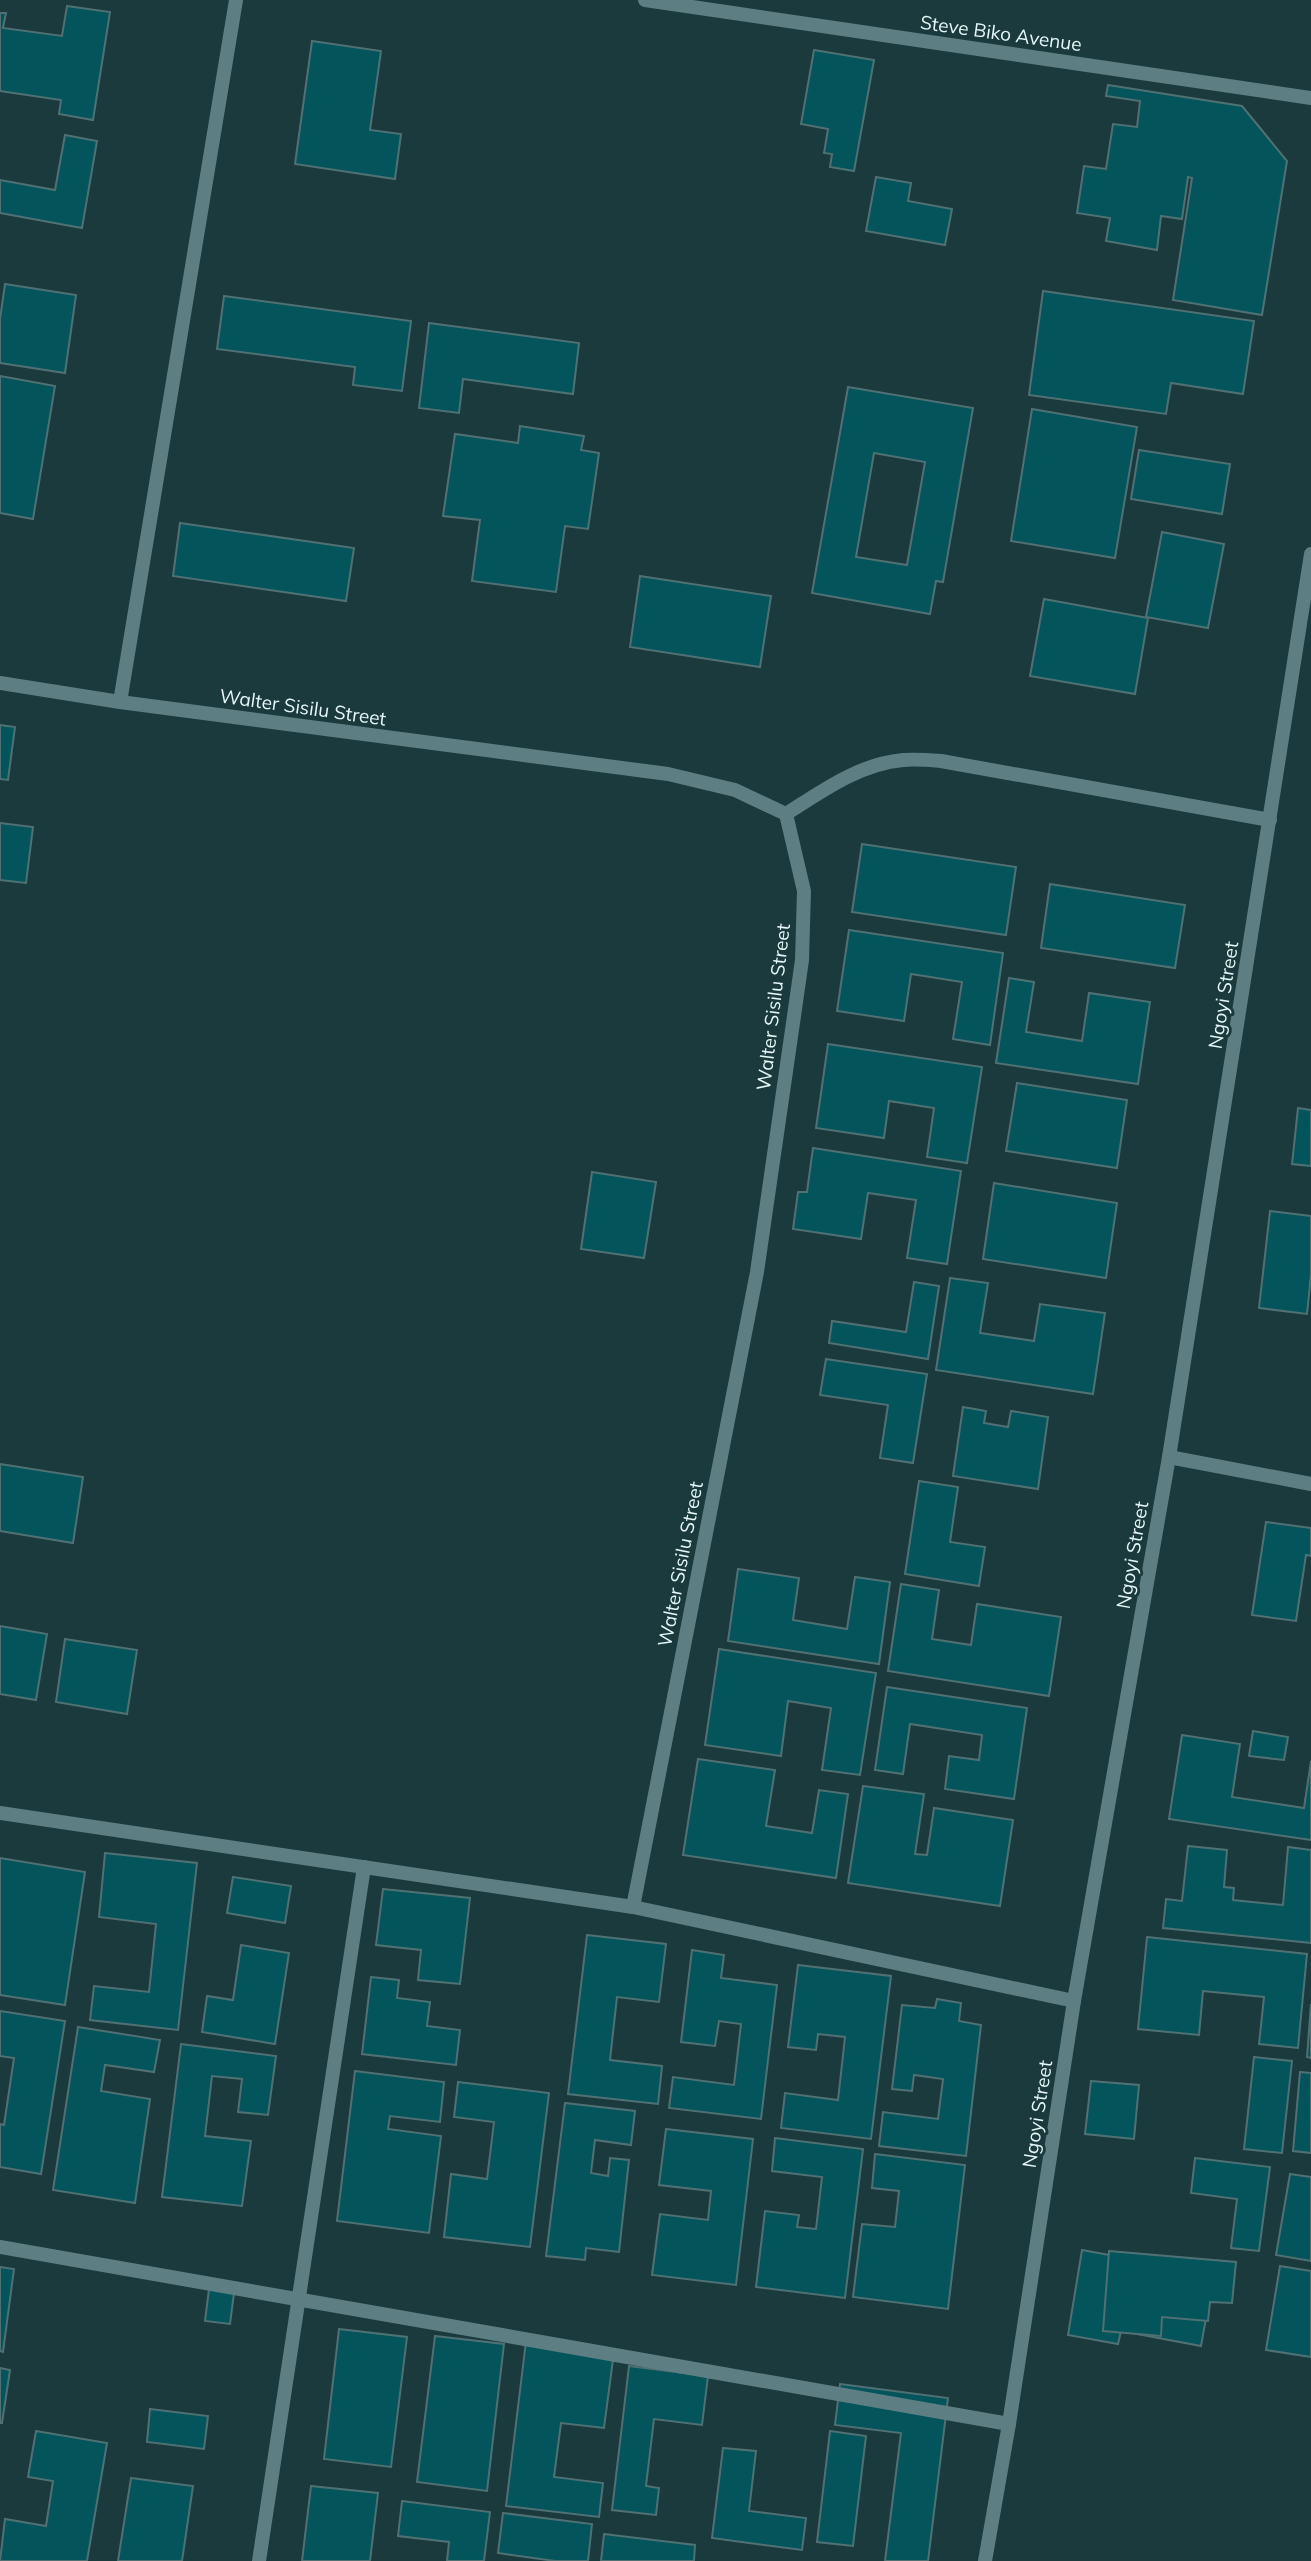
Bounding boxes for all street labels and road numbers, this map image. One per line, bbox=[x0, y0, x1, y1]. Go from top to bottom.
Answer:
street label: Steve Biko Avenue bbox=[919, 10, 1083, 56]
street label: Walter Sisilu Street bbox=[218, 683, 388, 731]
street label: Walter Sisilu Street bbox=[751, 922, 795, 1092]
street label: Ngoyi Street bbox=[1203, 939, 1243, 1050]
street label: Walter Sisilu Street bbox=[652, 1479, 708, 1649]
street label: Ngoyi Street bbox=[1111, 1499, 1153, 1611]
street label: Ngoyi Street bbox=[1017, 2058, 1057, 2169]

